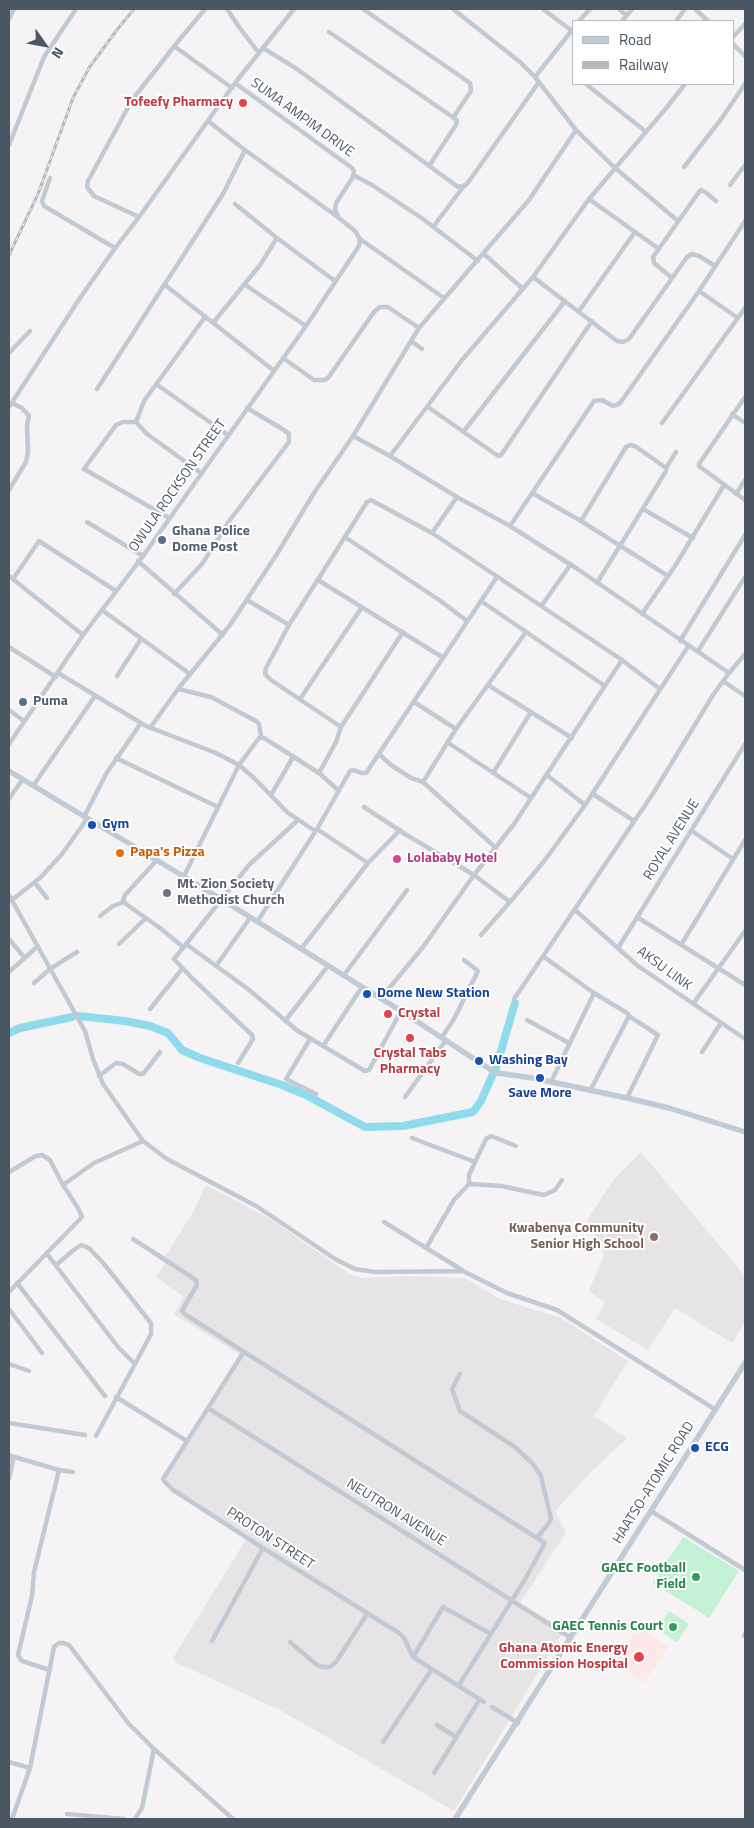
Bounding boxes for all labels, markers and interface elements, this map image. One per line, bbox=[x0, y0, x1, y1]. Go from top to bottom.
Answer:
north arrow bbox=[20, 20, 70, 70]
legend bbox=[572, 20, 734, 85]
text: Road bbox=[619, 28, 651, 51]
text: N bbox=[47, 44, 70, 63]
text: Railway bbox=[619, 53, 669, 76]
street label: SUMA AMPIM DRIVE bbox=[247, 75, 357, 161]
place label: Tofeefy Pharmacy bbox=[124, 95, 233, 111]
marker: Tofeefy Pharmacy bbox=[237, 97, 249, 109]
street label: OWULA ROCKSON STREET bbox=[126, 416, 230, 556]
place label: Ghana Police Dome Post bbox=[172, 524, 250, 556]
marker: Ghana Police Dome Post bbox=[156, 534, 168, 546]
place label: Puma bbox=[33, 694, 68, 710]
marker: Puma bbox=[17, 696, 29, 708]
street label: ROYAL AVENUE bbox=[640, 796, 704, 884]
place label: Gym bbox=[102, 817, 129, 833]
marker: Gym bbox=[86, 819, 98, 831]
place label: Papa's Pizza bbox=[130, 845, 205, 861]
marker: Papa's Pizza bbox=[114, 847, 126, 859]
place label: Lolababy Hotel bbox=[407, 851, 497, 867]
marker: Lolababy Hotel bbox=[391, 853, 403, 865]
place label: Mt. Zion Society Methodist Church bbox=[177, 877, 285, 910]
marker: Mt. Zion Society Methodist Church bbox=[161, 887, 173, 899]
street label: AKSU LINK bbox=[633, 944, 695, 994]
place label: Dome New Station bbox=[377, 986, 490, 1002]
marker: Dome New Station bbox=[361, 988, 373, 1000]
place label: Crystal bbox=[398, 1006, 440, 1022]
marker: Crystal bbox=[382, 1008, 394, 1020]
marker: Crystal Tabs Pharmacy bbox=[404, 1032, 416, 1044]
place label: Crystal Tabs Pharmacy bbox=[373, 1046, 447, 1078]
place label: Washing Bay bbox=[489, 1053, 568, 1069]
marker: Washing Bay bbox=[473, 1055, 485, 1067]
marker: Save More bbox=[534, 1072, 546, 1084]
place label: Save More bbox=[508, 1086, 572, 1102]
place label: Kwabenya Community Senior High School bbox=[509, 1221, 644, 1254]
marker: Kwabenya Community Senior High School bbox=[648, 1231, 660, 1243]
street label: HAATSO-ATOMIC ROAD bbox=[610, 1419, 698, 1547]
place label: ECG bbox=[705, 1440, 729, 1456]
marker: ECG bbox=[689, 1442, 701, 1454]
street label: NEUTRON AVENUE bbox=[343, 1476, 449, 1550]
street label: PROTON STREET bbox=[223, 1504, 317, 1574]
place label: GAEC Football Field bbox=[601, 1561, 686, 1594]
marker: GAEC Football Field bbox=[690, 1571, 702, 1583]
place label: GAEC Tennis Court bbox=[552, 1619, 663, 1635]
marker: GAEC Tennis Court bbox=[667, 1621, 679, 1633]
place label: Ghana Atomic Energy Commission Hospital bbox=[499, 1641, 628, 1674]
marker: Ghana Atomic Energy Commission Hospital bbox=[632, 1650, 646, 1664]

